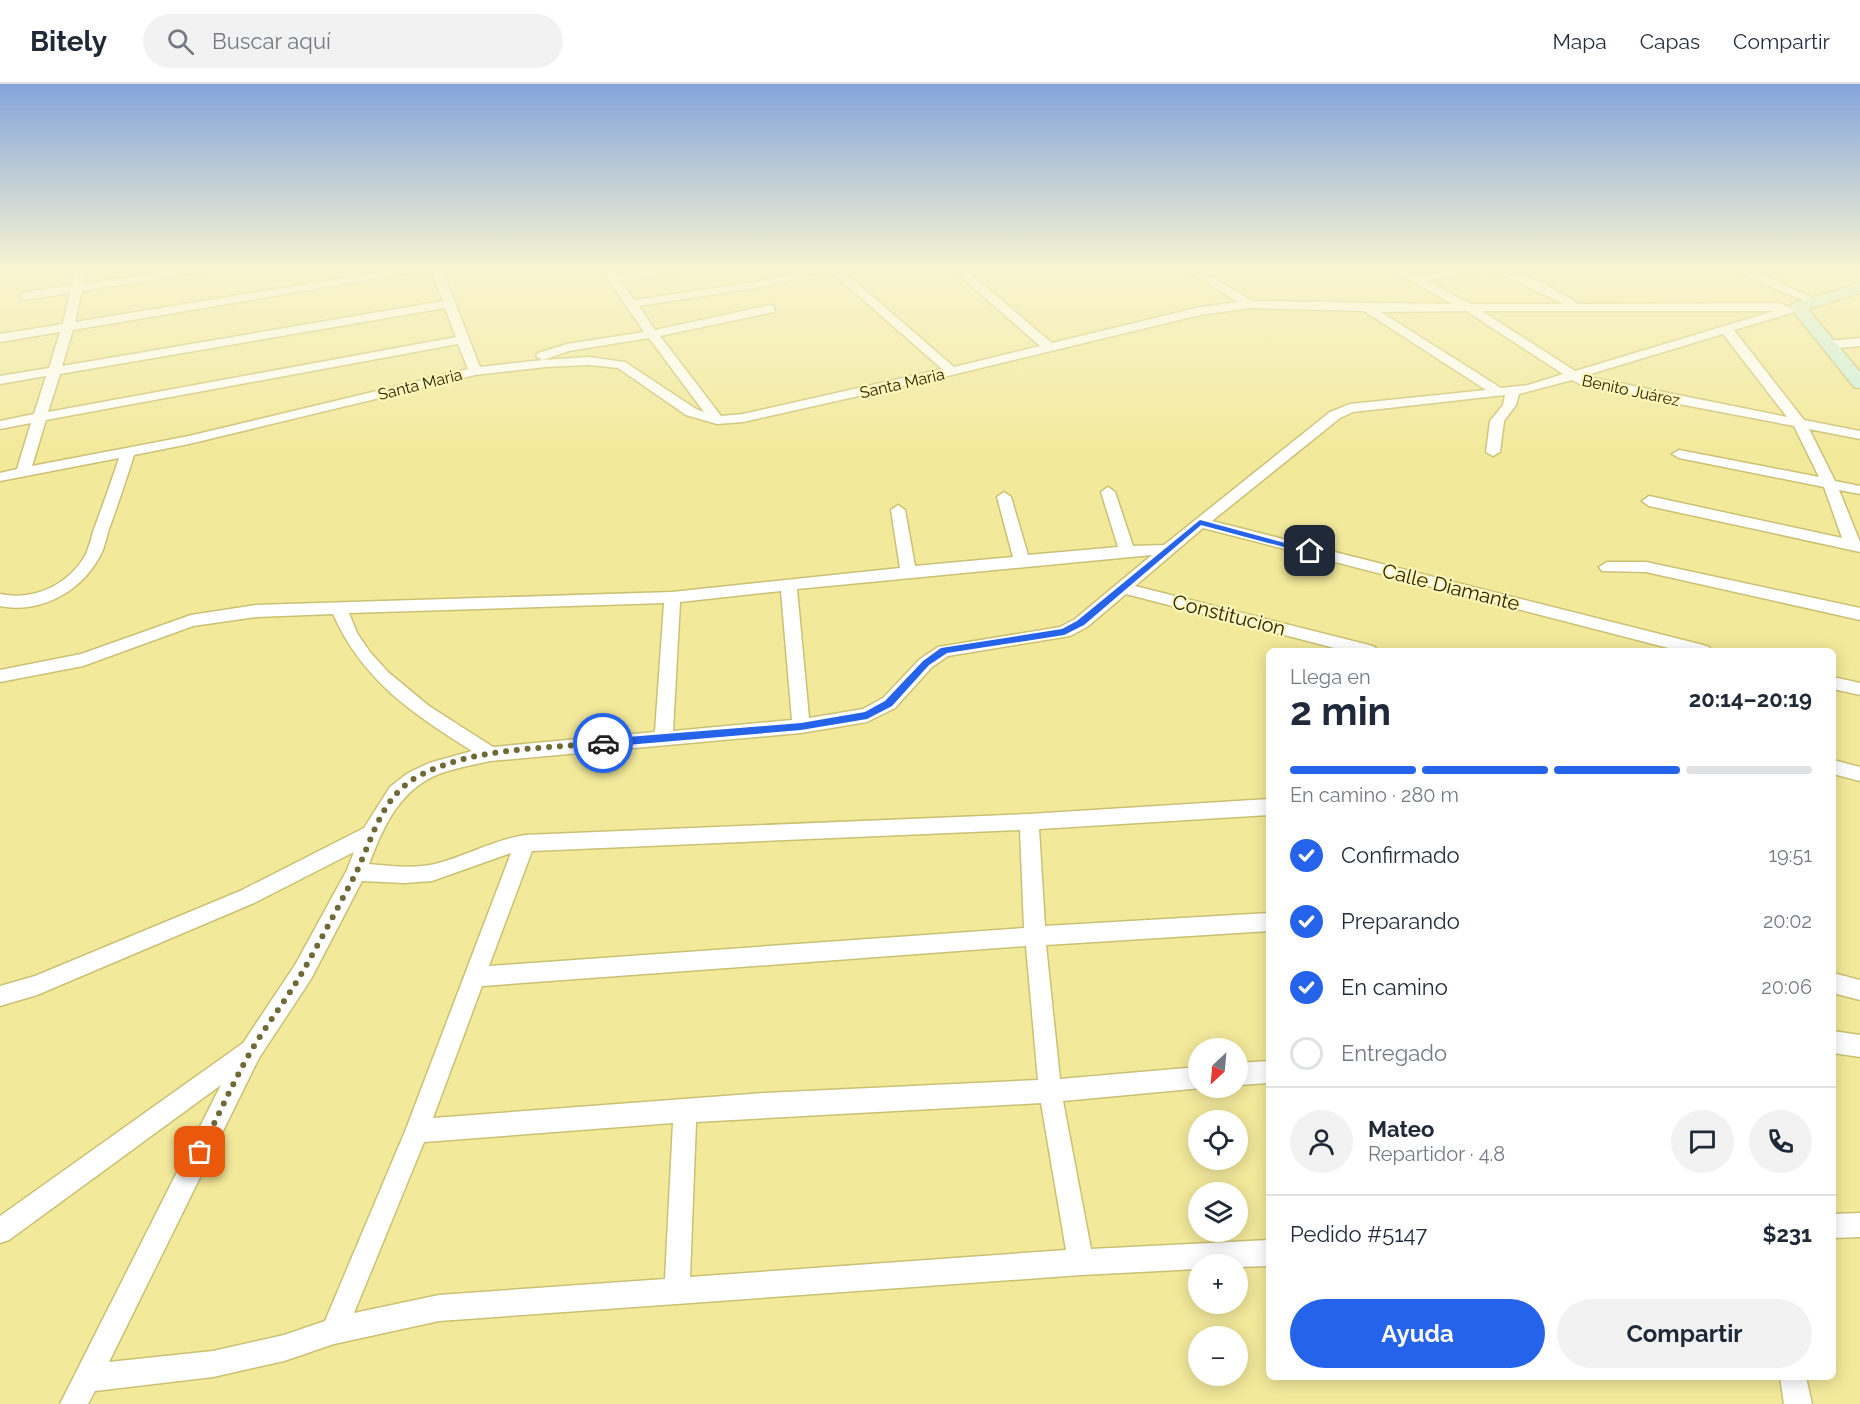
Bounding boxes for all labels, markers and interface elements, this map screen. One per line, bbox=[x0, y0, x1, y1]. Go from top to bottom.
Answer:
search box bbox=[143, 14, 563, 68]
text: Bitely bbox=[30, 25, 107, 58]
icon: search bbox=[164, 25, 197, 58]
text: Buscar aquí bbox=[212, 28, 331, 54]
text: Mapa bbox=[1552, 29, 1607, 54]
text: Capas bbox=[1640, 29, 1700, 54]
text: Compartir bbox=[1733, 29, 1830, 54]
street label: Santa Maria bbox=[376, 365, 464, 404]
street label: Santa Maria bbox=[858, 365, 946, 402]
street label: Benito Juárez bbox=[1580, 371, 1682, 410]
pin bbox=[1284, 525, 1335, 576]
icon: home bbox=[1293, 534, 1326, 567]
street label: Calle Diamante bbox=[1380, 558, 1523, 616]
street label: Constitucion bbox=[1170, 589, 1288, 641]
text: Llega en bbox=[1290, 665, 1371, 689]
text: 20:14–20:19 bbox=[1689, 686, 1812, 712]
text: 2 min bbox=[1290, 688, 1391, 734]
courier bbox=[573, 713, 633, 773]
icon: car bbox=[587, 727, 620, 760]
text: En camino · 280 m bbox=[1290, 783, 1459, 807]
icon: check bbox=[1290, 839, 1323, 872]
text: Confirmado bbox=[1341, 842, 1460, 868]
text: 19:51 bbox=[1769, 843, 1812, 867]
icon: check bbox=[1290, 905, 1323, 938]
text: Preparando bbox=[1341, 908, 1460, 934]
text: 20:02 bbox=[1763, 909, 1812, 933]
icon: check bbox=[1290, 971, 1323, 1004]
text: En camino bbox=[1341, 974, 1448, 1000]
text: 20:06 bbox=[1761, 975, 1812, 999]
north arrow bbox=[1188, 1038, 1248, 1098]
map controls bbox=[1188, 1038, 1248, 1386]
text: Entregado bbox=[1341, 1040, 1447, 1066]
button: locate bbox=[1188, 1110, 1248, 1170]
button: person bbox=[1290, 1110, 1353, 1173]
button: chat bbox=[1671, 1110, 1734, 1173]
button: phone bbox=[1749, 1110, 1812, 1173]
text: Mateo bbox=[1368, 1116, 1434, 1142]
pin bbox=[174, 1126, 225, 1177]
icon: bag bbox=[183, 1135, 216, 1168]
text: Repartidor · 4.8 bbox=[1368, 1142, 1505, 1166]
button: layers bbox=[1188, 1182, 1248, 1242]
text: Pedido #5147 bbox=[1290, 1221, 1427, 1247]
text: $231 bbox=[1762, 1221, 1812, 1247]
button: + bbox=[1188, 1254, 1248, 1314]
button: Ayuda bbox=[1290, 1299, 1545, 1368]
button: Compartir bbox=[1557, 1299, 1812, 1368]
button: − bbox=[1188, 1326, 1248, 1386]

